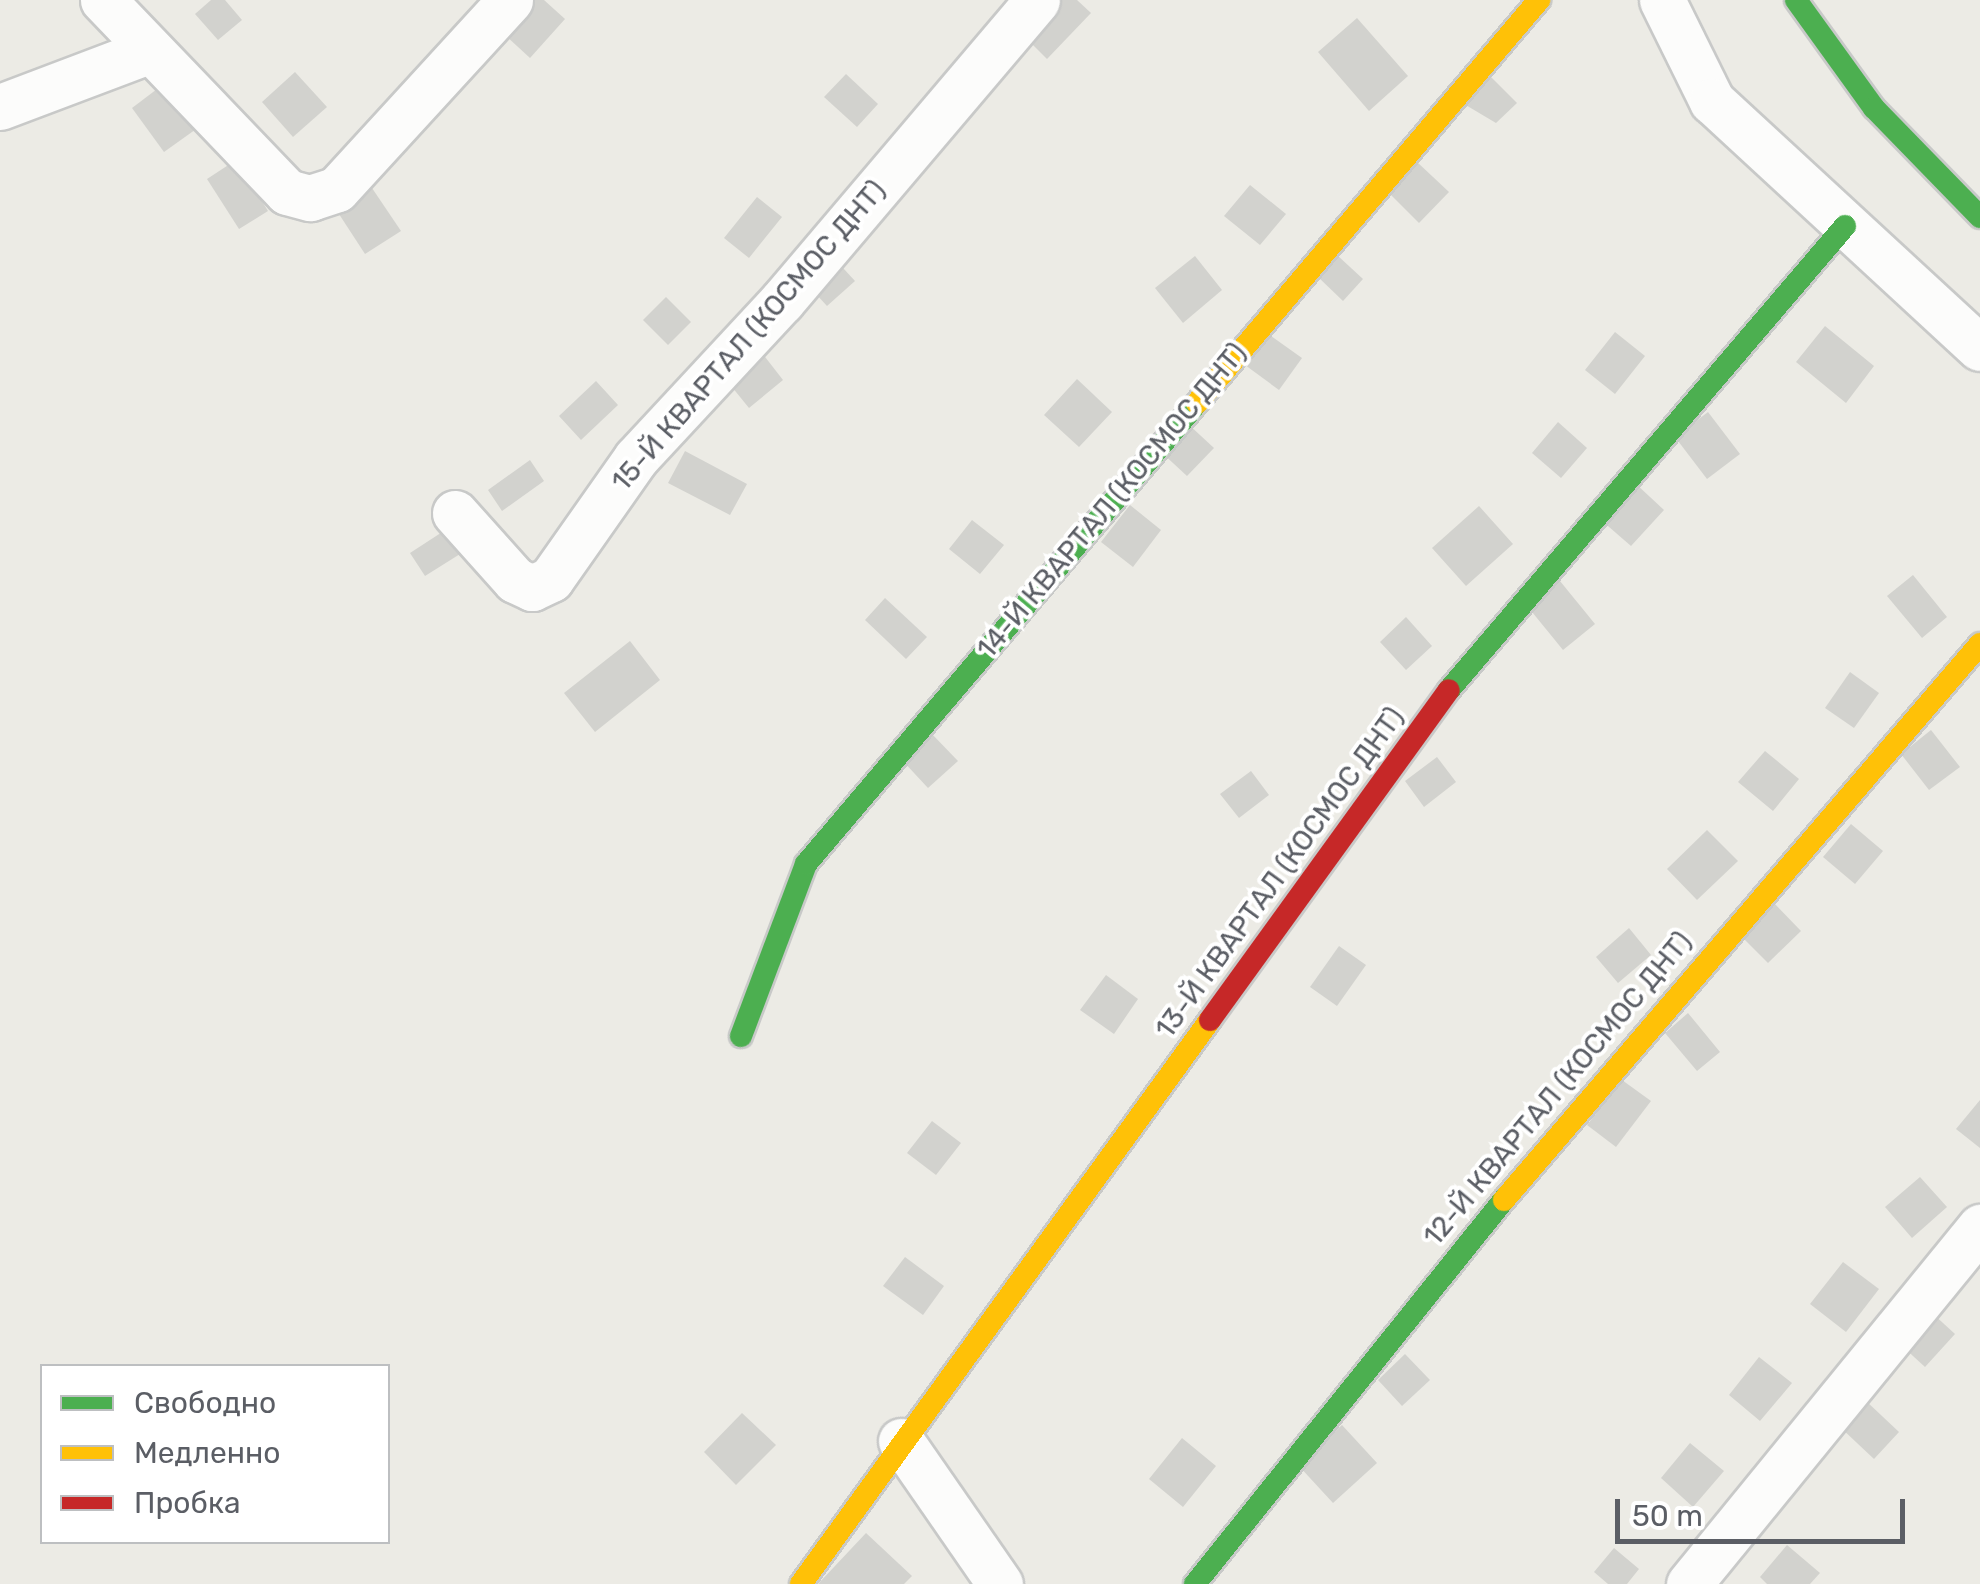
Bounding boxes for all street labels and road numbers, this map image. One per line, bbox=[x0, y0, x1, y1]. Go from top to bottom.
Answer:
street label: 15-Й КВАРТАЛ (КОСМОС ДНТ) bbox=[605, 174, 893, 498]
street label: 14-Й КВАРТАЛ (КОСМОС ДНТ) bbox=[970, 337, 1254, 665]
street label: 13-Й КВАРТАЛ (КОСМОС ДНТ) bbox=[1149, 701, 1411, 1045]
street label: 12-Й КВАРТАЛ (КОСМОС ДНТ) bbox=[1417, 925, 1699, 1253]

